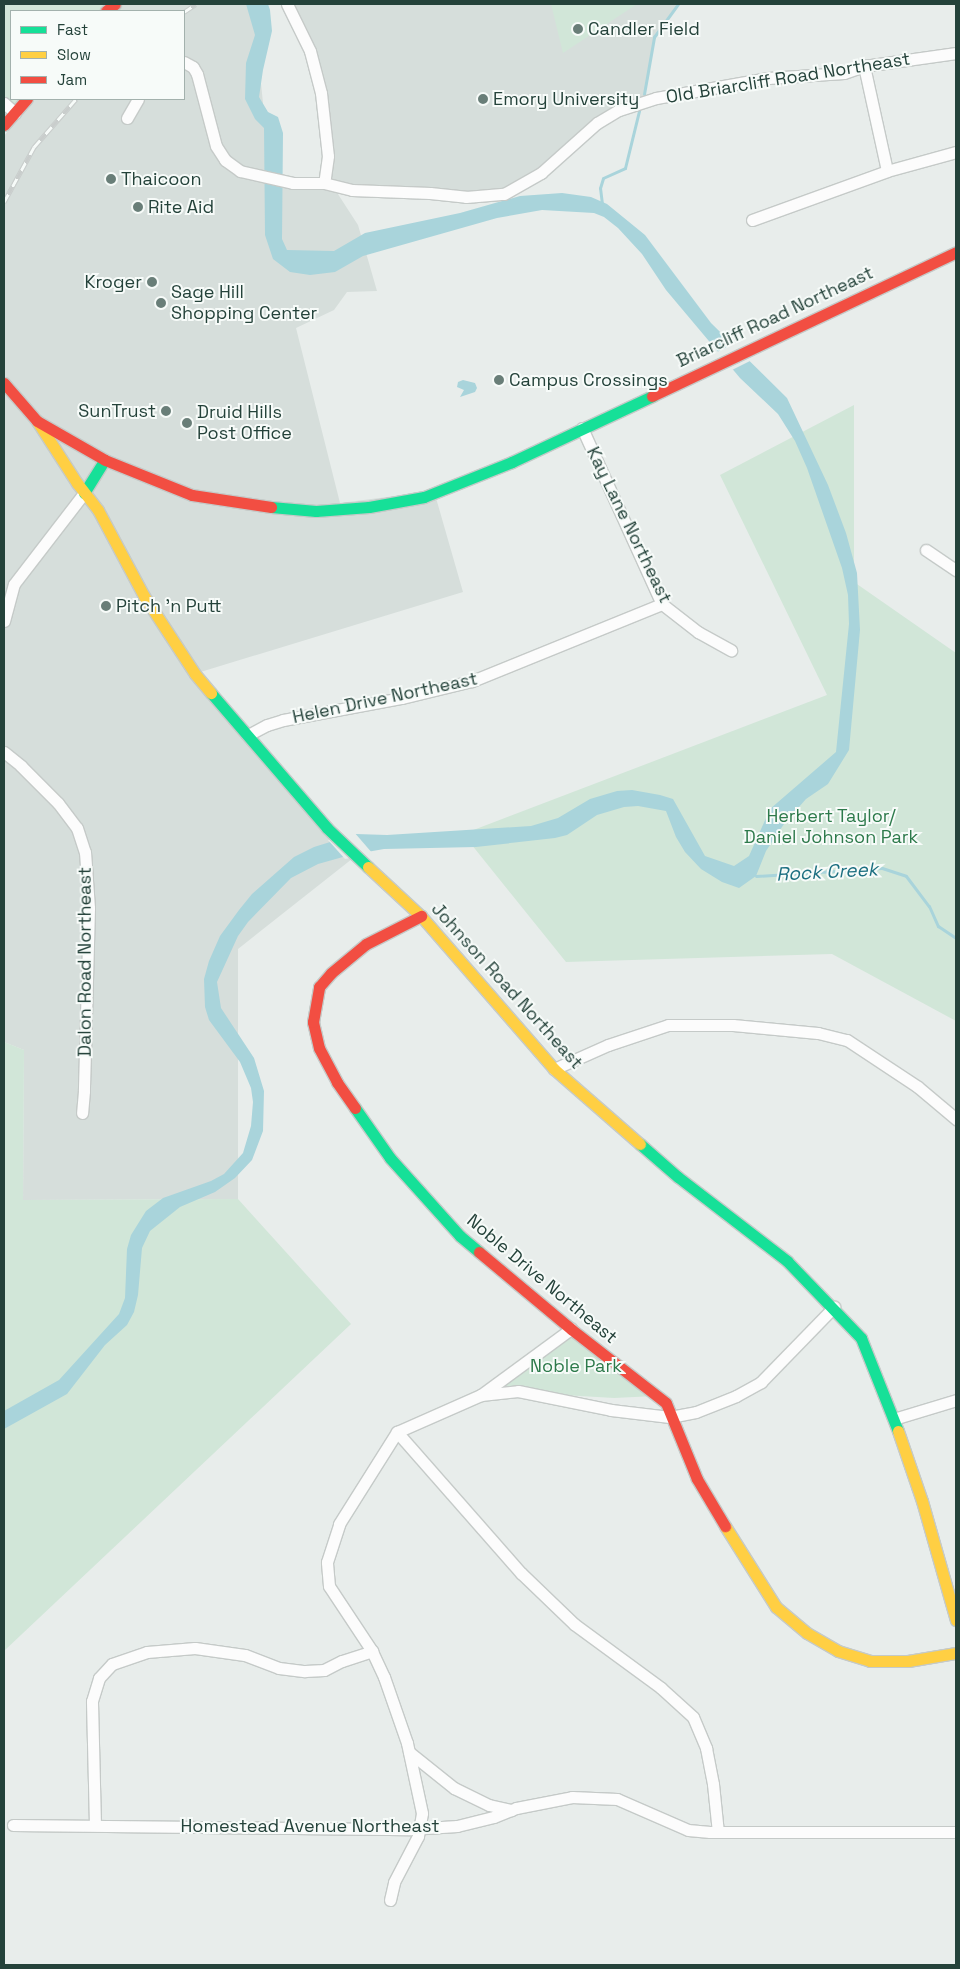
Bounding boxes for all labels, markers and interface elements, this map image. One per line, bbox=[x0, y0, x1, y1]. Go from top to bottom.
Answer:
legend bbox=[10, 10, 185, 100]
place label: Candler Field bbox=[588, 18, 700, 40]
text: Fast bbox=[57, 20, 88, 39]
marker: Candler Field bbox=[572, 23, 584, 35]
text: Slow bbox=[57, 45, 91, 64]
street label: Old Briarcliff Road Northeast bbox=[664, 48, 912, 108]
text: Jam bbox=[57, 70, 87, 89]
place label: Emory University bbox=[493, 88, 639, 110]
marker: Emory University bbox=[477, 93, 489, 105]
place label: Thaicoon bbox=[121, 168, 201, 190]
marker: Thaicoon bbox=[105, 173, 117, 185]
place label: Rite Aid bbox=[148, 196, 214, 218]
marker: Rite Aid bbox=[132, 201, 144, 213]
street label: Briarcliff Road Northeast bbox=[673, 262, 877, 372]
place label: Kroger bbox=[84, 271, 142, 293]
marker: Kroger bbox=[146, 276, 158, 288]
place label: Sage Hill Shopping Center bbox=[171, 282, 317, 324]
marker: Sage Hill Shopping Center bbox=[155, 297, 167, 309]
place label: Campus Crossings bbox=[509, 369, 668, 391]
marker: Campus Crossings bbox=[493, 374, 505, 386]
place label: SunTrust bbox=[78, 400, 156, 422]
place label: Druid Hills Post Office bbox=[197, 402, 292, 444]
marker: SunTrust bbox=[160, 405, 172, 417]
marker: Druid Hills Post Office bbox=[181, 417, 193, 429]
street label: Kay Lane Northeast bbox=[582, 443, 676, 607]
place label: Pitch 'n Putt bbox=[116, 595, 222, 617]
marker: Pitch 'n Putt bbox=[100, 600, 112, 612]
street label: Helen Drive Northeast bbox=[291, 668, 479, 728]
park label: Herbert Taylor/ Daniel Johnson Park bbox=[744, 806, 918, 849]
water label: Rock Creek bbox=[776, 858, 878, 886]
street label: Dalon Road Northeast bbox=[74, 867, 96, 1057]
street label: Johnson Road Northeast bbox=[427, 898, 587, 1074]
street label: Noble Drive Northeast bbox=[462, 1210, 622, 1348]
park label: Noble Park bbox=[530, 1355, 622, 1377]
street label: Homestead Avenue Northeast bbox=[180, 1815, 440, 1837]

